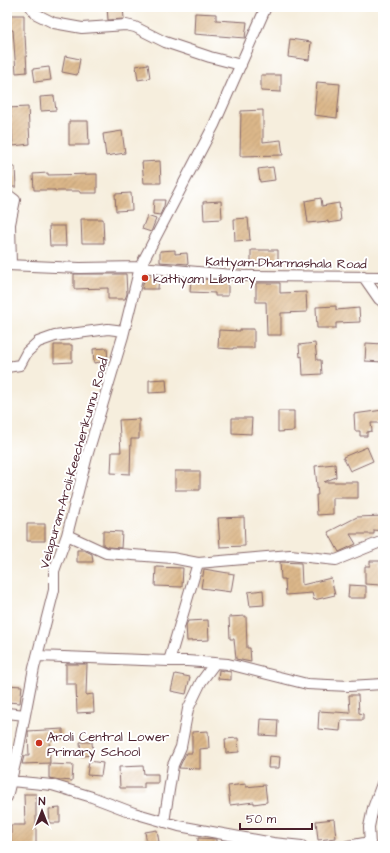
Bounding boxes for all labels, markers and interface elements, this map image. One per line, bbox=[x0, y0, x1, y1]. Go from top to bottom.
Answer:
street label: Kattyam-Dharmashala Road bbox=[205, 253, 367, 274]
place label: kattiyam Library bbox=[153, 270, 256, 289]
marker: kattiyam Library bbox=[140, 273, 150, 283]
street label: Velapuram-Aroli-Keecherikunnu Road bbox=[35, 355, 113, 571]
place label: Aroli Central Lower Primary School bbox=[47, 728, 169, 762]
marker: Aroli Central Lower Primary School bbox=[34, 738, 44, 748]
north arrow bbox=[22, 791, 62, 831]
text: N bbox=[39, 794, 46, 809]
scale bar bbox=[240, 805, 312, 831]
text: 50 m bbox=[246, 811, 277, 828]

